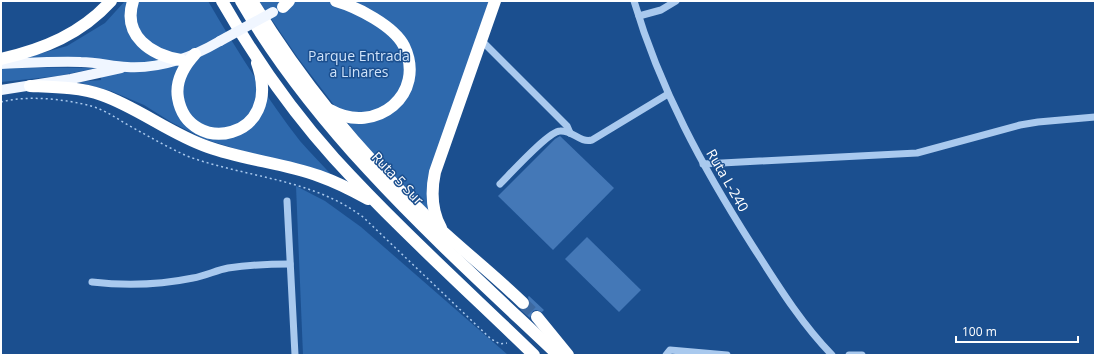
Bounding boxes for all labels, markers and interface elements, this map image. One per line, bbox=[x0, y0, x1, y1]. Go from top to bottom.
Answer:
park label: Parque Entrada a Linares bbox=[308, 46, 410, 81]
street label: Ruta L-240 bbox=[702, 145, 754, 215]
street label: Ruta 5 Sur bbox=[368, 147, 428, 209]
scale bar bbox=[956, 318, 1078, 344]
text: 100 m bbox=[962, 323, 997, 340]

